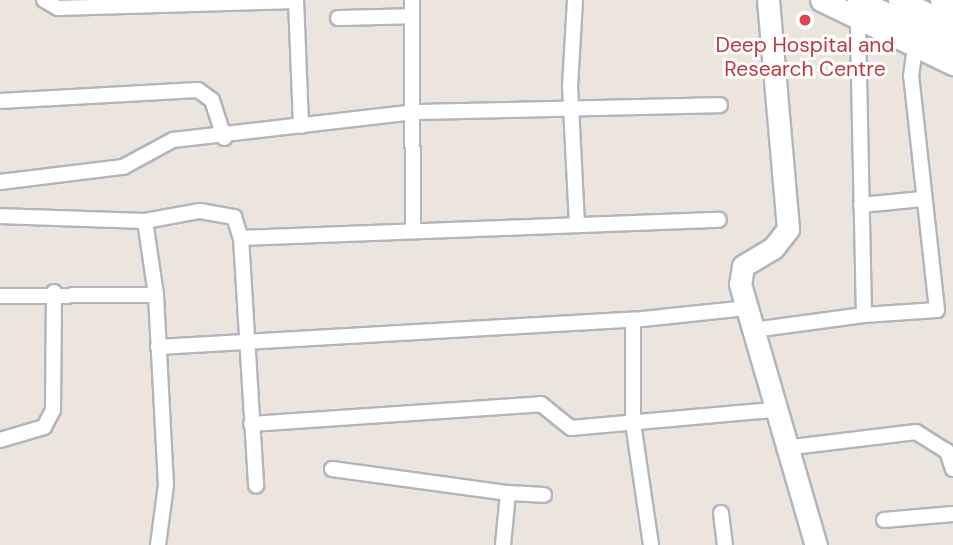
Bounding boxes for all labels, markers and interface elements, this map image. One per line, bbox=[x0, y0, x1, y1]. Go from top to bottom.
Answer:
marker: Deep Hospital and Research Centre bbox=[795, 10, 815, 30]
place label: Deep Hospital and Research Centre bbox=[715, 32, 895, 82]

